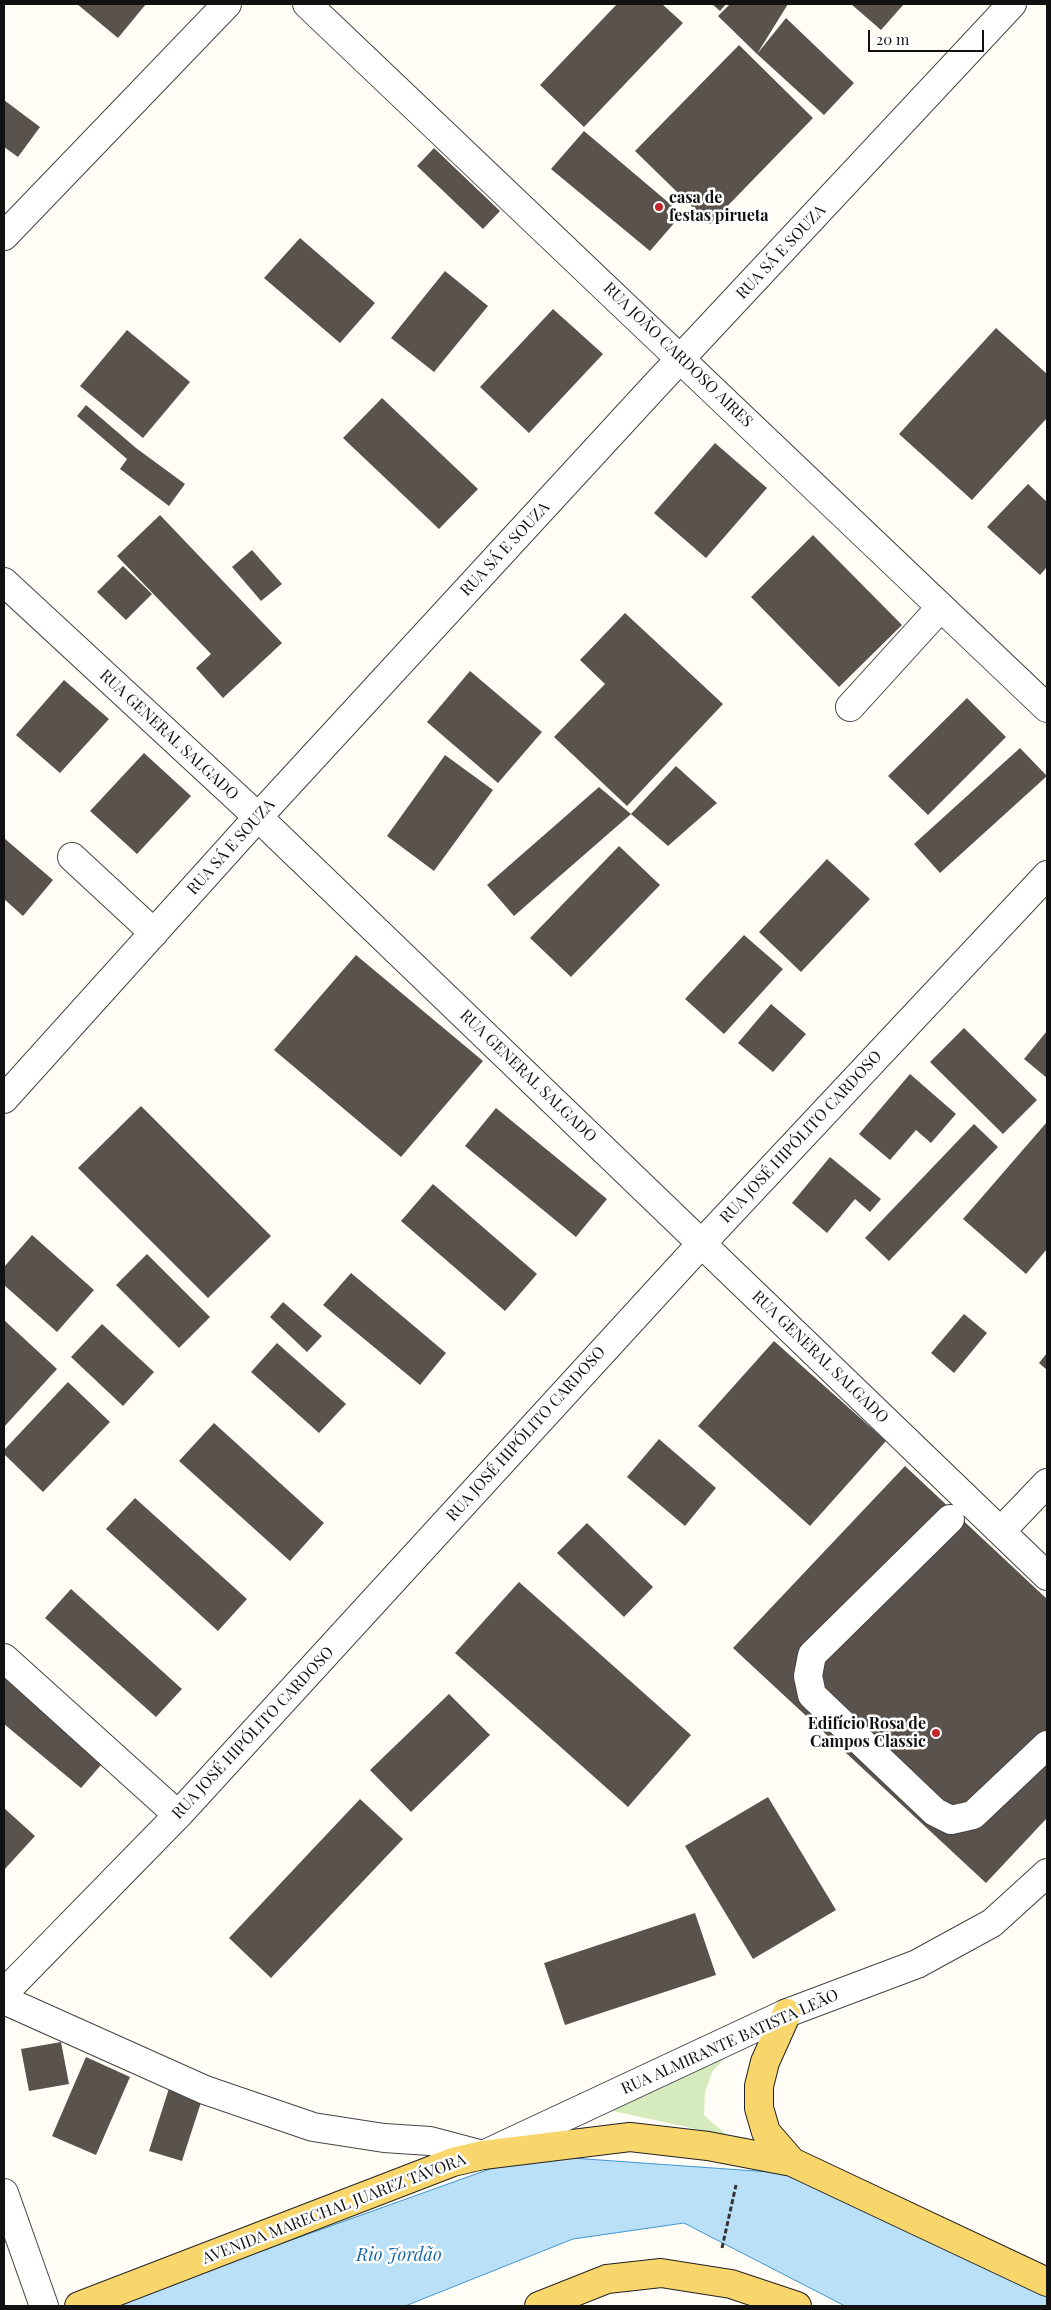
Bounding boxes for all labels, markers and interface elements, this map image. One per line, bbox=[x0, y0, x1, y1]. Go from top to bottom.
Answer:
scale bar bbox=[871, 20, 987, 52]
text: 20 m bbox=[876, 29, 909, 49]
place label: casa de festas pirueta bbox=[669, 188, 769, 226]
marker: casa de festas pirueta bbox=[653, 201, 665, 213]
street label: RUA SÁ E SOUZA bbox=[732, 201, 830, 303]
street label: RUA JOÃO CARDOSO AIRES bbox=[599, 279, 757, 431]
street label: RUA SÁ E SOUZA bbox=[456, 498, 554, 600]
street label: RUA GENERAL SALGADO bbox=[96, 666, 242, 804]
street label: RUA SÁ E SOUZA bbox=[183, 795, 279, 899]
street label: RUA GENERAL SALGADO bbox=[456, 1006, 600, 1146]
street label: RUA JOSÉ HIPÓLITO CARDOSO bbox=[716, 1047, 886, 1227]
street label: RUA GENERAL SALGADO bbox=[748, 1287, 892, 1427]
street label: RUA JOSÉ HIPÓLITO CARDOSO bbox=[442, 1343, 610, 1525]
street label: RUA JOSÉ HIPÓLITO CARDOSO bbox=[168, 1643, 338, 1823]
place label: Edifício Rosa de Campos Classic bbox=[808, 1714, 926, 1752]
marker: Edifício Rosa de Campos Classic bbox=[930, 1727, 942, 1739]
street label: RUA ALMIRANTE BATISTA LEÃO bbox=[618, 1985, 842, 2099]
street label: AVENIDA MARECHAL JUAREZ TÁVORA bbox=[200, 2150, 468, 2268]
water label: Rio Jordão bbox=[356, 2244, 442, 2266]

